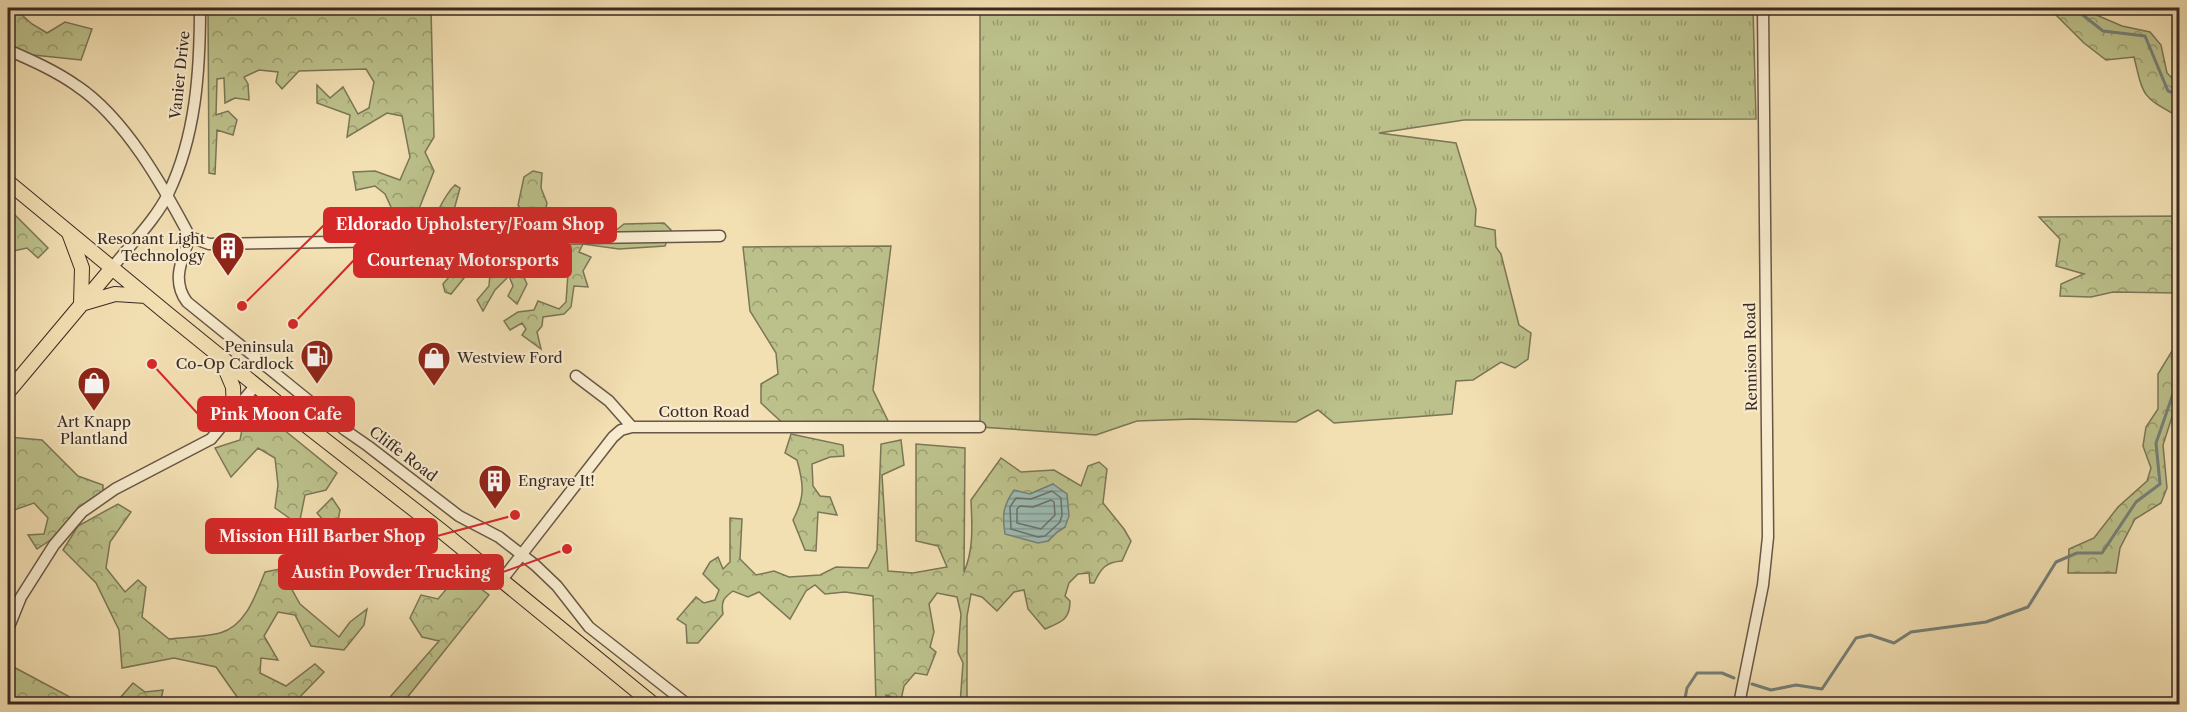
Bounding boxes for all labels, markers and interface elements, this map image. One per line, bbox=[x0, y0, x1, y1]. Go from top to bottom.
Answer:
street label: Vanier Drive bbox=[165, 30, 194, 121]
callout: Eldorado Upholstery/Foam Shop bbox=[324, 208, 616, 242]
text: Eldorado Upholstery/Foam Shop bbox=[336, 214, 604, 234]
place label: Resonant Light Technology bbox=[97, 229, 206, 265]
building icon: Resonant Light Technology bbox=[210, 230, 246, 277]
callout: Courtenay Motorsports bbox=[354, 243, 571, 277]
text: Courtenay Motorsports bbox=[367, 250, 559, 270]
street label: Rennison Road bbox=[1740, 302, 1761, 412]
place label: Peninsula Co-Op Cardlock bbox=[176, 337, 295, 373]
fuel station icon: Peninsula Co-Op Cardlock bbox=[299, 338, 335, 385]
shop icon: Westview Ford bbox=[416, 340, 452, 387]
place label: Westview Ford bbox=[456, 348, 563, 367]
shop icon: Art Knapp Plantland bbox=[76, 365, 112, 412]
callout: Pink Moon Cafe bbox=[198, 397, 354, 431]
street label: Cotton Road bbox=[658, 402, 750, 421]
text: Pink Moon Cafe bbox=[210, 404, 342, 424]
place label: Art Knapp Plantland bbox=[56, 412, 131, 448]
street label: Cliffe Road bbox=[366, 422, 441, 485]
building icon: Engrave It! bbox=[477, 463, 513, 510]
place label: Engrave It! bbox=[518, 471, 595, 490]
callout: Mission Hill Barber Shop bbox=[206, 519, 437, 553]
text: Mission Hill Barber Shop bbox=[219, 526, 426, 546]
callout: Austin Powder Trucking bbox=[279, 555, 503, 589]
text: Austin Powder Trucking bbox=[290, 562, 491, 582]

